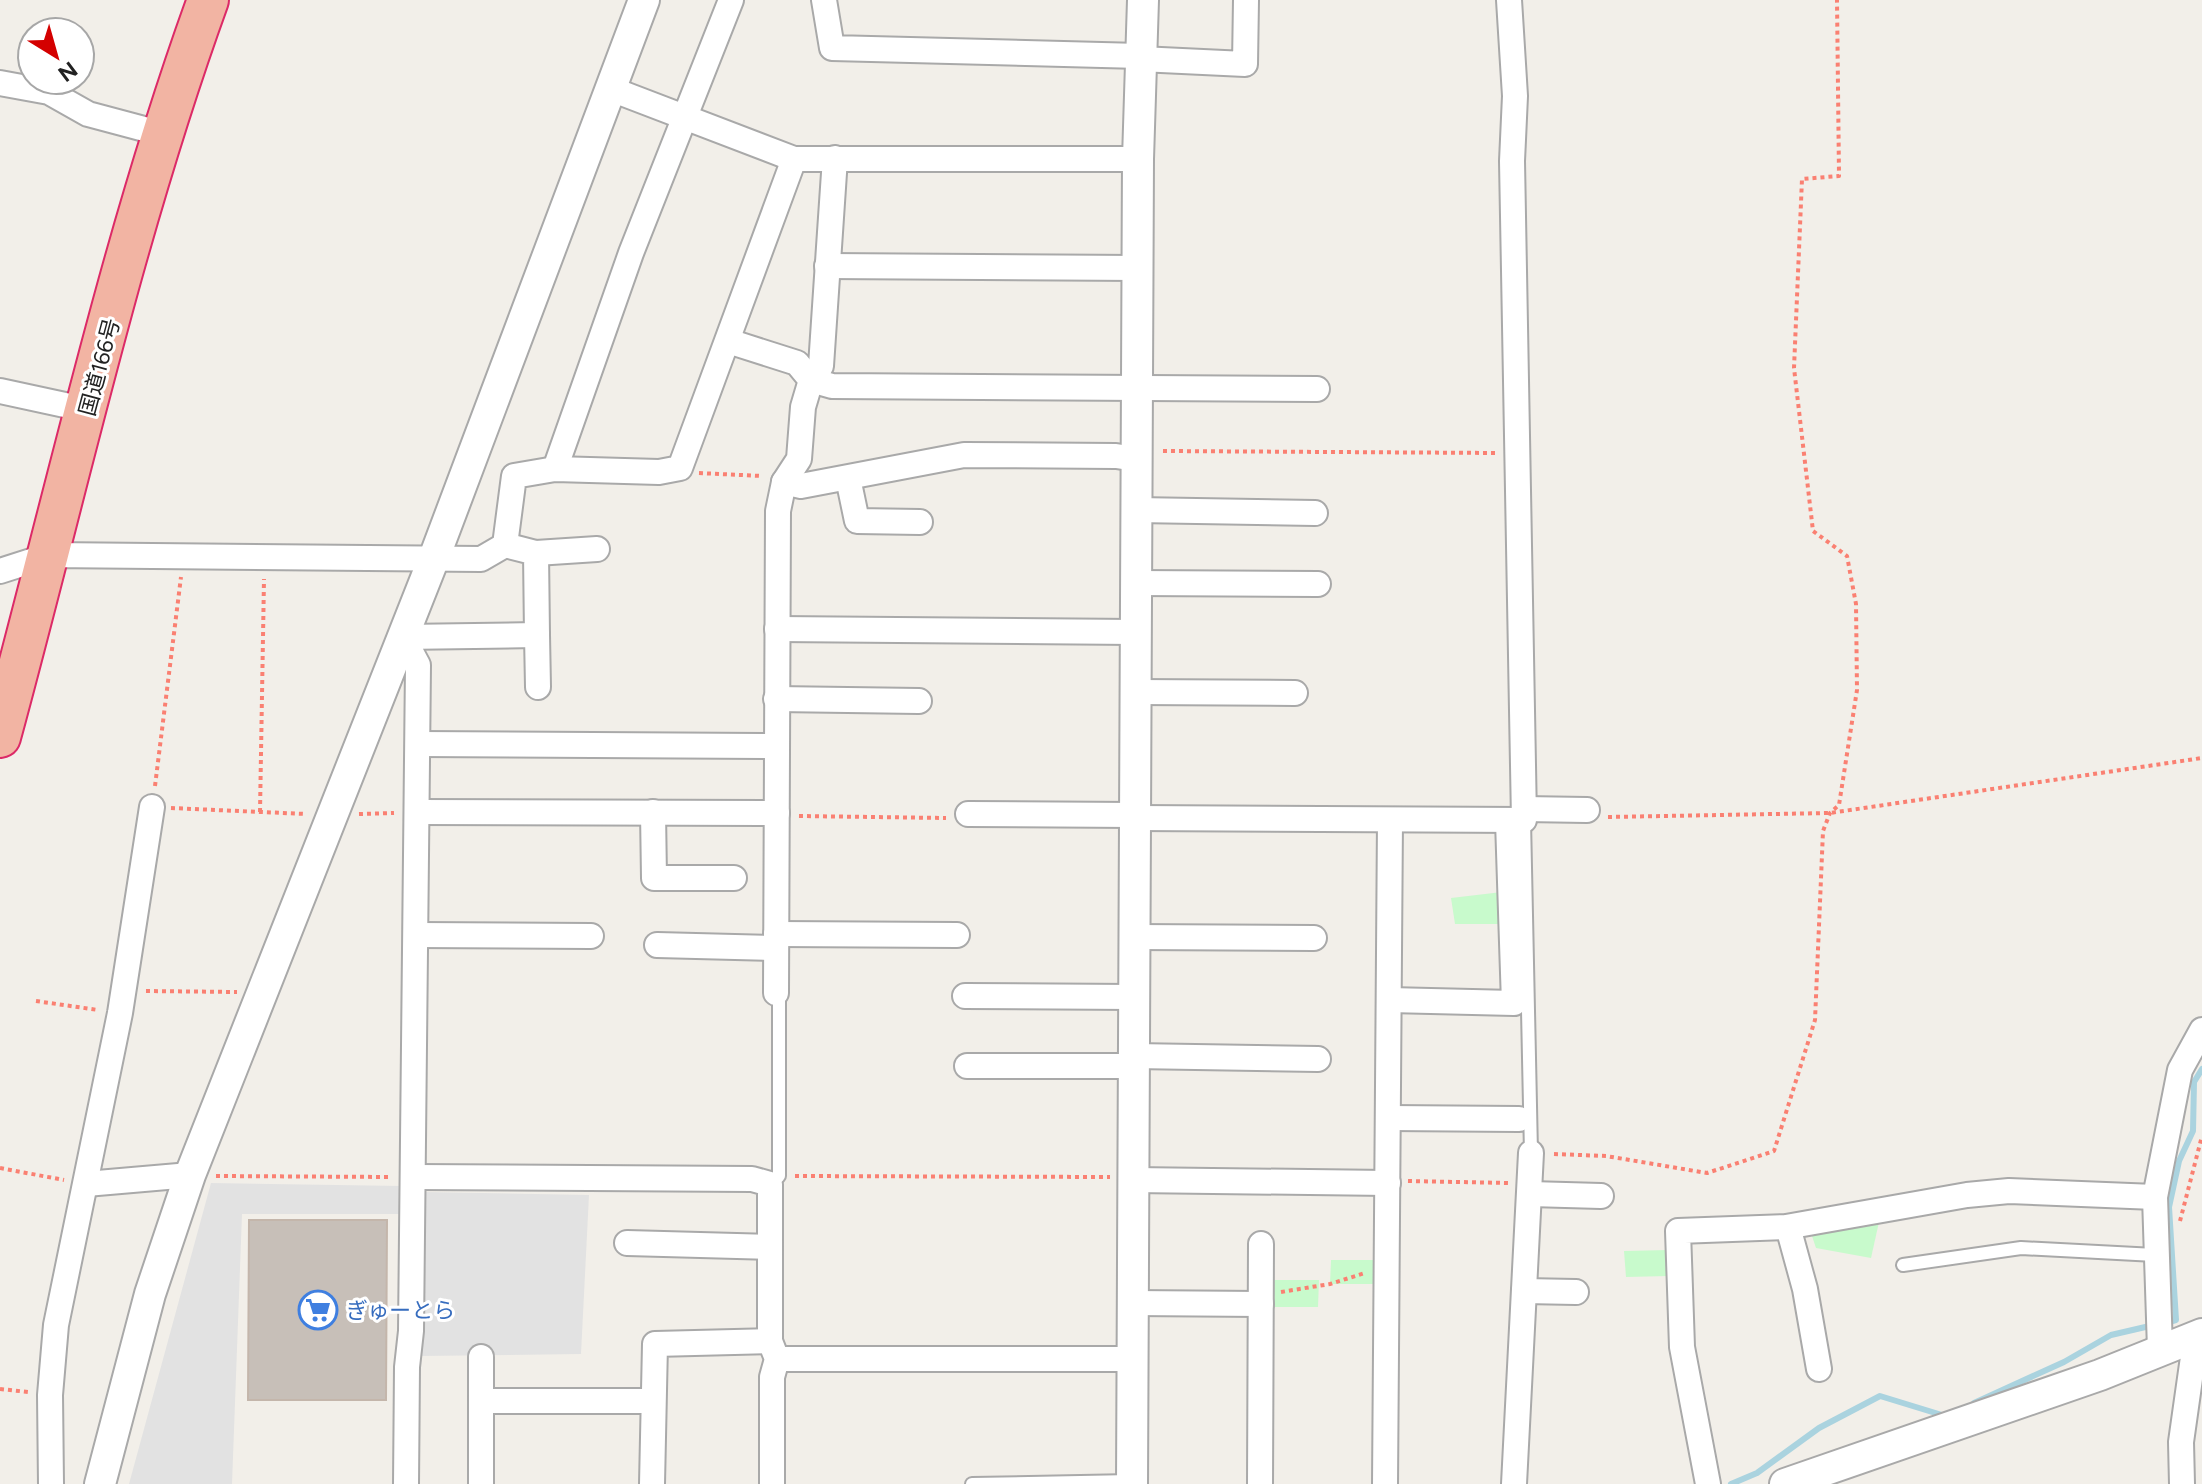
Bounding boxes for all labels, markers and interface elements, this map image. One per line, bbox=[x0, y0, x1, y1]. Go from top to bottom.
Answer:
north arrow bbox=[16, 16, 96, 96]
text: N bbox=[53, 56, 83, 87]
street label: 国道166号 bbox=[74, 315, 125, 419]
supermarket icon: ぎゅーとら bbox=[297, 1289, 339, 1331]
place label: ぎゅーとら bbox=[346, 1297, 455, 1324]

